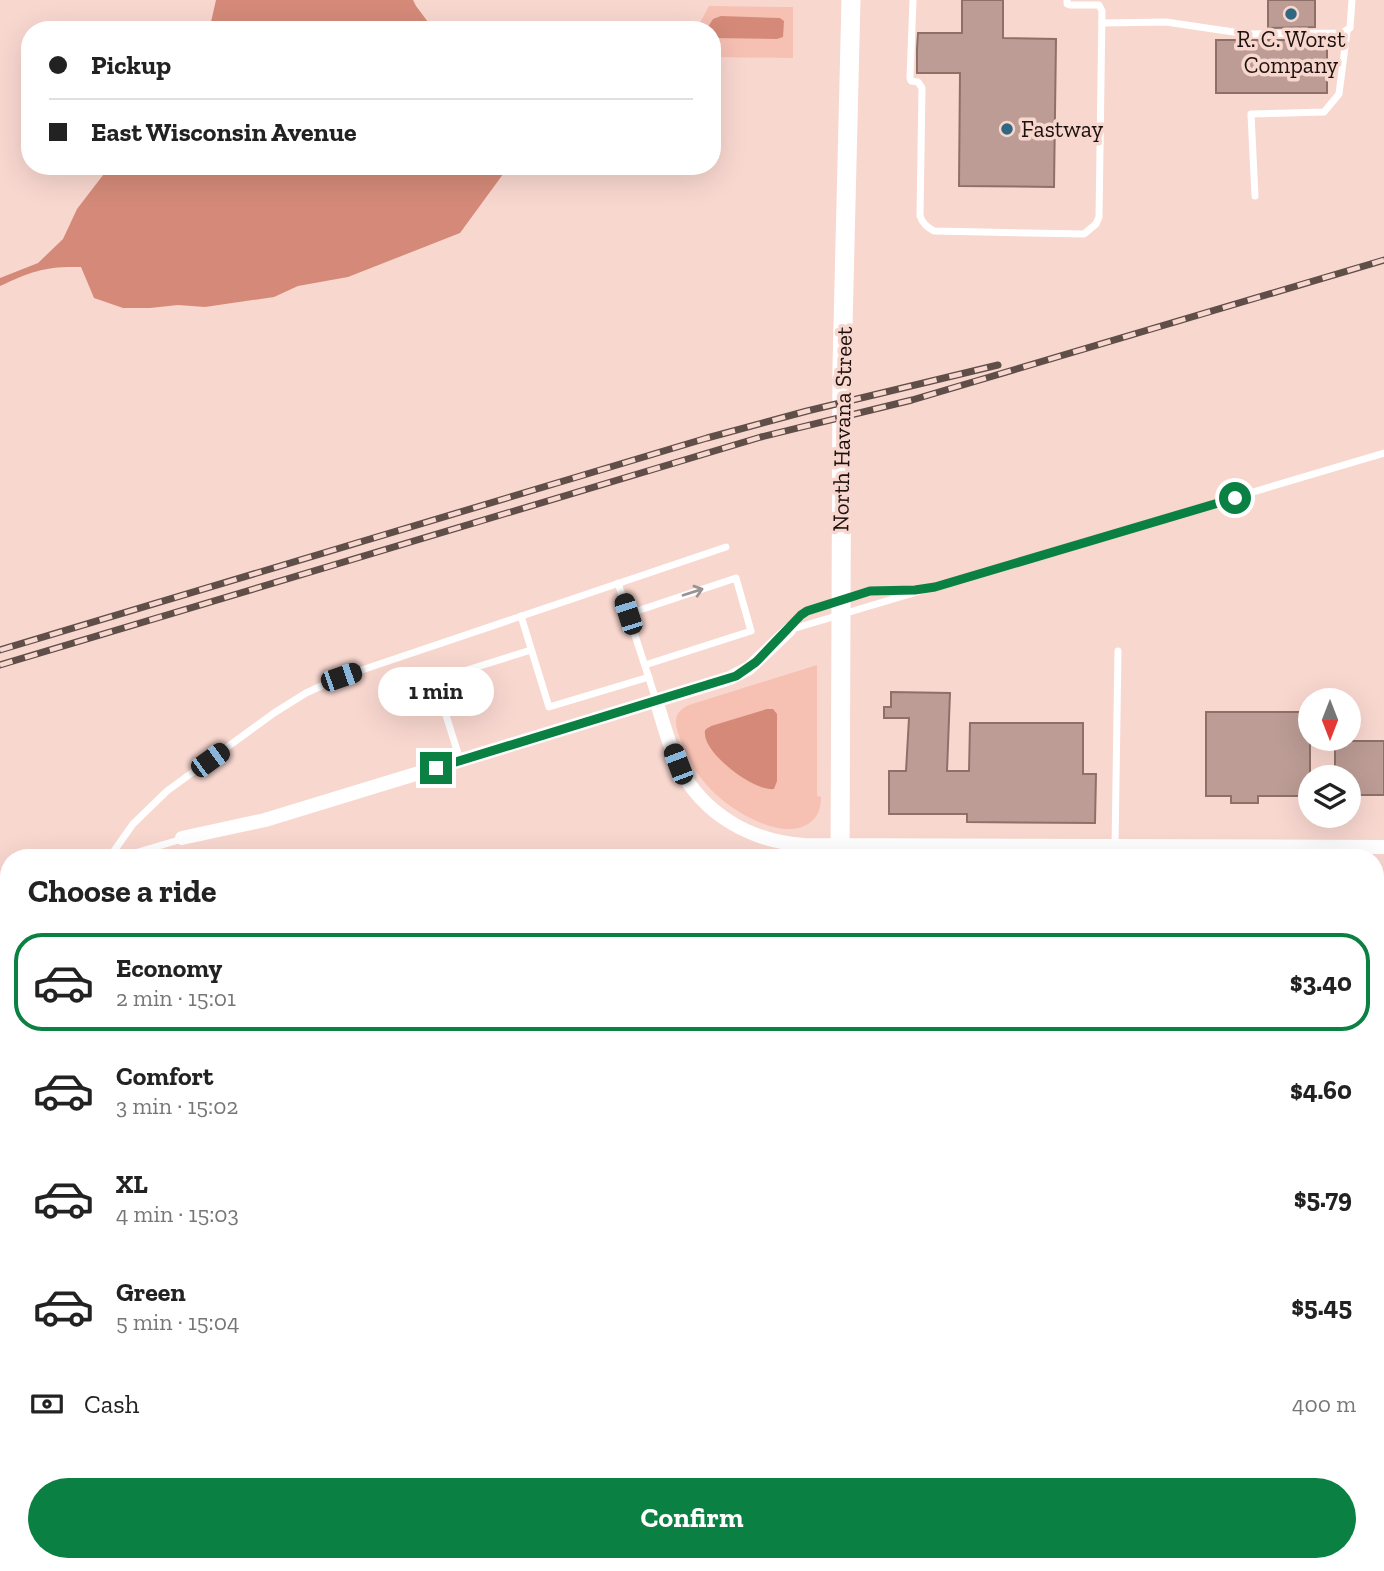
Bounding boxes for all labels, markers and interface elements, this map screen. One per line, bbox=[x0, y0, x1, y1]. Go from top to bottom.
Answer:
marker: R. C. Worst Company bbox=[1283, 6, 1299, 22]
place label: R. C. Worst Company bbox=[1237, 25, 1346, 79]
text: Pickup bbox=[91, 49, 171, 81]
place label: Fastway bbox=[1021, 115, 1103, 143]
text: East Wisconsin Avenue bbox=[91, 116, 357, 148]
marker: Fastway bbox=[999, 121, 1015, 137]
street label: North Havana Street bbox=[826, 326, 858, 532]
route start bbox=[1219, 482, 1251, 514]
one-way arrow bbox=[682, 585, 704, 598]
car bbox=[612, 591, 645, 637]
car bbox=[318, 660, 365, 694]
callout: 1 min bbox=[378, 666, 494, 716]
text: 1 min bbox=[409, 677, 463, 705]
north arrow bbox=[1298, 688, 1362, 751]
map controls bbox=[1298, 688, 1361, 828]
car bbox=[187, 739, 234, 781]
car bbox=[661, 741, 696, 787]
route end bbox=[420, 752, 452, 784]
button: layers bbox=[1298, 765, 1361, 828]
text: Choose a ride bbox=[28, 872, 216, 910]
icon: car bbox=[32, 951, 95, 1014]
text: Economy bbox=[116, 952, 222, 984]
text: $3.40 bbox=[1290, 966, 1352, 998]
text: 2 min · 15:01 bbox=[116, 984, 236, 1012]
icon: car bbox=[32, 1059, 95, 1122]
text: Comfort bbox=[116, 1060, 213, 1092]
text: $4.60 bbox=[1290, 1074, 1352, 1106]
text: 3 min · 15:02 bbox=[116, 1092, 238, 1120]
icon: car bbox=[32, 1167, 95, 1230]
text: XL bbox=[116, 1168, 148, 1200]
text: $5.79 bbox=[1294, 1182, 1352, 1214]
text: 4 min · 15:03 bbox=[116, 1200, 239, 1228]
icon: car bbox=[32, 1275, 95, 1338]
text: Green bbox=[116, 1276, 186, 1308]
text: $5.45 bbox=[1291, 1290, 1352, 1322]
text: 5 min · 15:04 bbox=[116, 1308, 239, 1336]
icon: cash bbox=[28, 1385, 66, 1423]
text: Cash bbox=[84, 1388, 139, 1420]
text: 400 m bbox=[1292, 1390, 1356, 1418]
button: Confirm bbox=[28, 1478, 1356, 1558]

